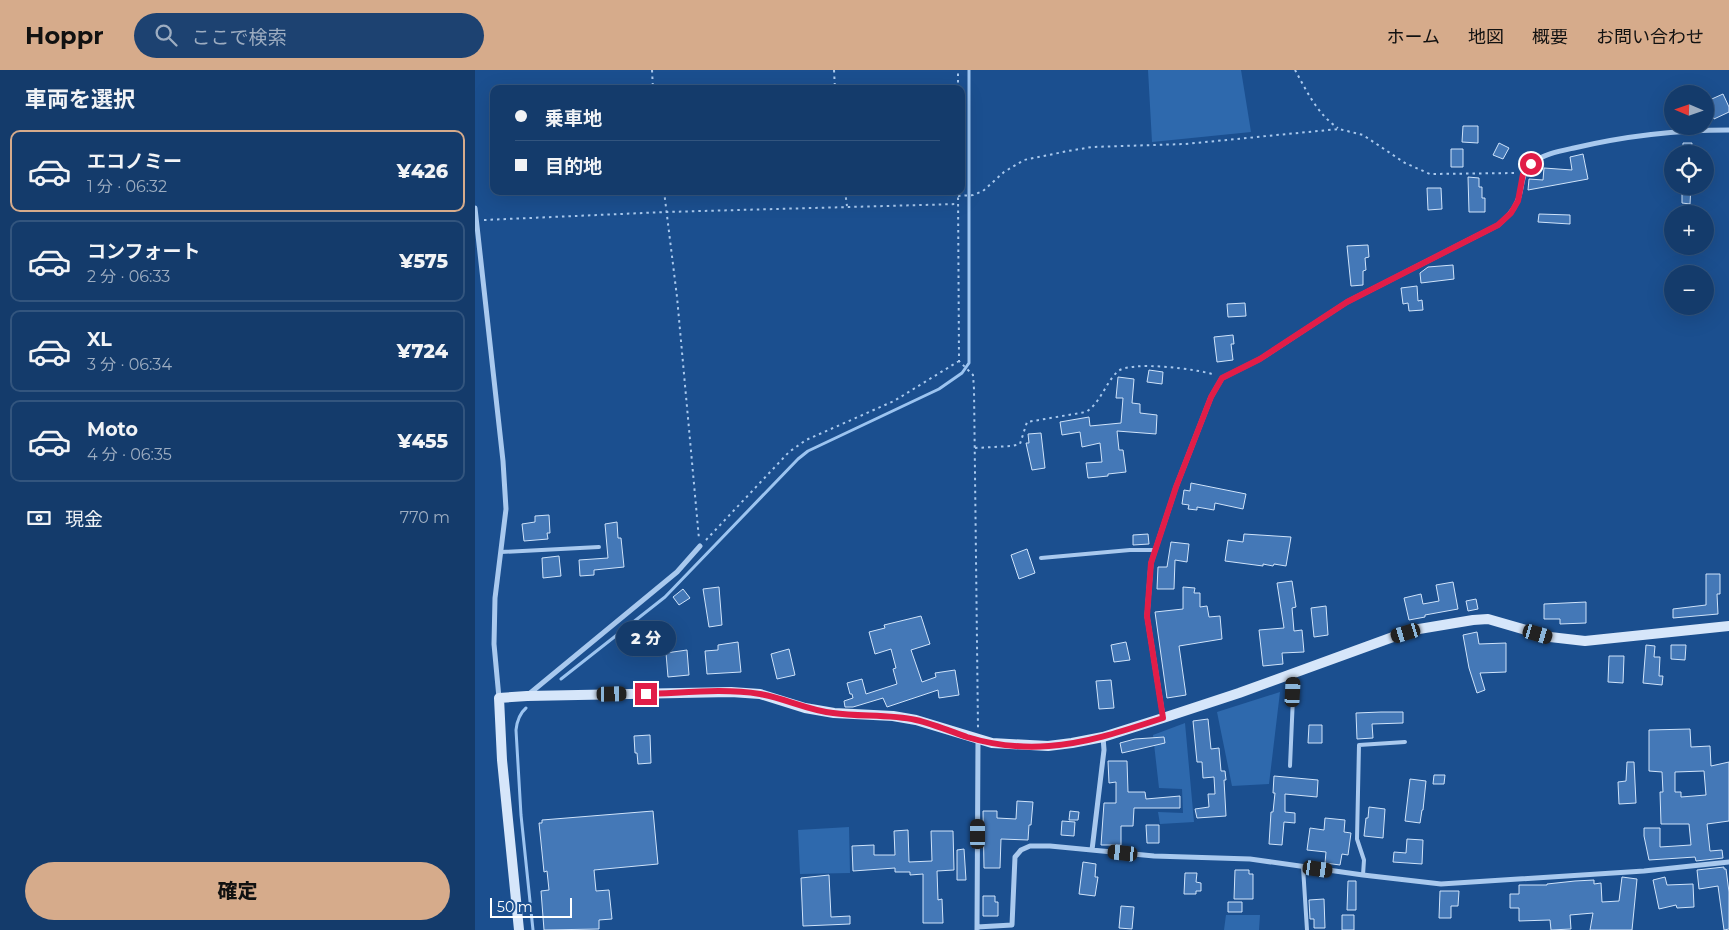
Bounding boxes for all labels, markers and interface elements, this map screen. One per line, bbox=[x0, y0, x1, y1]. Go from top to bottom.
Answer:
search box bbox=[134, 13, 484, 58]
text: Hoppr bbox=[25, 21, 104, 50]
icon: search bbox=[152, 21, 180, 49]
text: ここで検索 bbox=[192, 26, 287, 49]
text: ホーム bbox=[1387, 26, 1440, 48]
text: 地図 bbox=[1468, 26, 1504, 48]
text: 概要 bbox=[1532, 26, 1568, 48]
text: お問い合わせ bbox=[1596, 26, 1704, 48]
north arrow bbox=[1664, 85, 1714, 135]
map controls bbox=[1664, 85, 1714, 315]
text: 車両を選択 bbox=[25, 86, 135, 113]
text: 乗車地 bbox=[545, 107, 602, 130]
button: locate bbox=[1664, 145, 1714, 195]
icon: car bbox=[27, 149, 72, 194]
text: エコノミー bbox=[87, 150, 182, 173]
route start bbox=[1520, 153, 1542, 175]
text: 目的地 bbox=[545, 155, 602, 178]
text: ¥426 bbox=[397, 160, 448, 183]
text: 1 分 · 06:32 bbox=[87, 177, 167, 196]
button: + bbox=[1664, 205, 1714, 255]
icon: car bbox=[27, 239, 72, 284]
text: コンフォート bbox=[87, 240, 200, 263]
text: ¥575 bbox=[399, 250, 448, 273]
button: − bbox=[1664, 265, 1714, 315]
text: 2 分 · 06:33 bbox=[87, 267, 170, 286]
text: XL bbox=[87, 328, 112, 351]
icon: car bbox=[27, 329, 72, 374]
text: ¥724 bbox=[397, 340, 448, 363]
text: 3 分 · 06:34 bbox=[87, 355, 172, 374]
text: Moto bbox=[87, 418, 138, 441]
icon: car bbox=[27, 419, 72, 464]
text: ¥455 bbox=[398, 430, 448, 453]
text: 4 分 · 06:35 bbox=[87, 445, 172, 464]
icon: cash bbox=[25, 504, 53, 532]
text: 現金 bbox=[65, 508, 103, 531]
text: 770 m bbox=[400, 508, 450, 527]
car bbox=[1389, 621, 1422, 645]
callout: 2 分 bbox=[616, 622, 676, 656]
car bbox=[1521, 623, 1554, 645]
text: 2 分 bbox=[631, 629, 661, 648]
car bbox=[1284, 677, 1301, 707]
route end bbox=[635, 683, 657, 705]
car bbox=[596, 686, 627, 702]
car bbox=[970, 819, 985, 849]
car bbox=[1107, 844, 1138, 862]
car bbox=[1302, 859, 1333, 879]
button: 確定 bbox=[25, 862, 450, 920]
scale bar bbox=[490, 895, 573, 918]
text: 50 m bbox=[497, 898, 533, 916]

